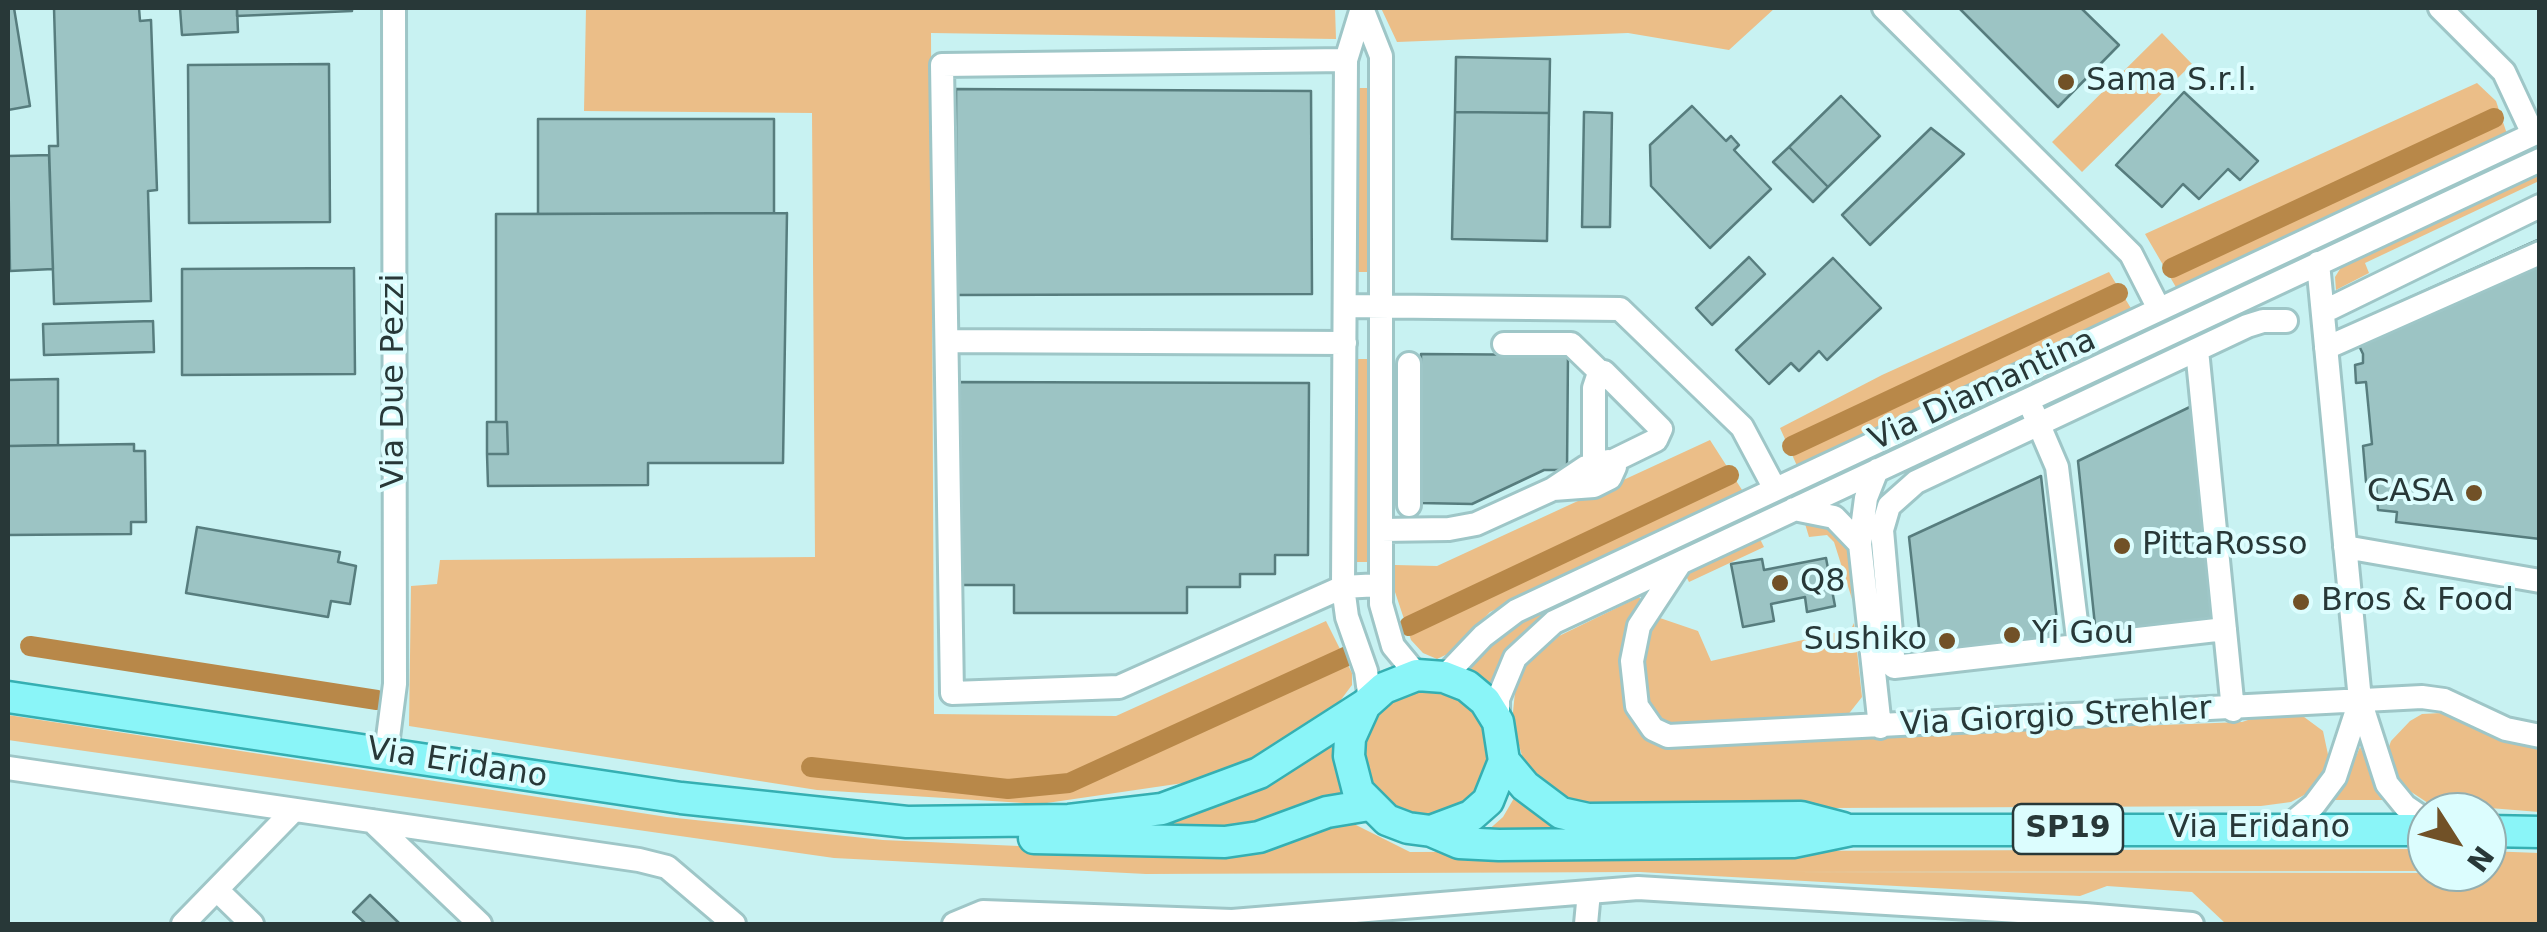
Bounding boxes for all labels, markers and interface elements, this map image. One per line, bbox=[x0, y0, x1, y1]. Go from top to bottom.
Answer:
place label: Sama S.r.l. bbox=[2086, 63, 2257, 101]
marker: Sama S.r.l. bbox=[2055, 71, 2077, 93]
street label: Via Due Pezzi bbox=[376, 274, 414, 488]
street label: Via Diamantina bbox=[1864, 322, 2102, 460]
place label: CASA bbox=[2367, 474, 2454, 512]
marker: CASA bbox=[2463, 482, 2485, 504]
place label: PittaRosso bbox=[2142, 527, 2307, 565]
marker: PittaRosso bbox=[2111, 535, 2133, 557]
place label: Q8 bbox=[1800, 564, 1846, 602]
marker: Q8 bbox=[1769, 572, 1791, 594]
place label: Bros & Food bbox=[2321, 583, 2514, 621]
marker: Bros & Food bbox=[2290, 591, 2312, 613]
place label: Yi Gou bbox=[2032, 616, 2134, 654]
place label: Sushiko bbox=[1804, 622, 1927, 660]
marker: Yi Gou bbox=[2001, 624, 2023, 646]
marker: Sushiko bbox=[1936, 630, 1958, 652]
street label: Via Giorgio Strehler bbox=[1899, 691, 2213, 745]
street label: Via Eridano bbox=[364, 731, 550, 797]
north arrow bbox=[2407, 792, 2507, 892]
road number: SP19 bbox=[2013, 804, 2123, 854]
street label: Via Eridano bbox=[2168, 810, 2350, 848]
text: N bbox=[2460, 840, 2500, 878]

